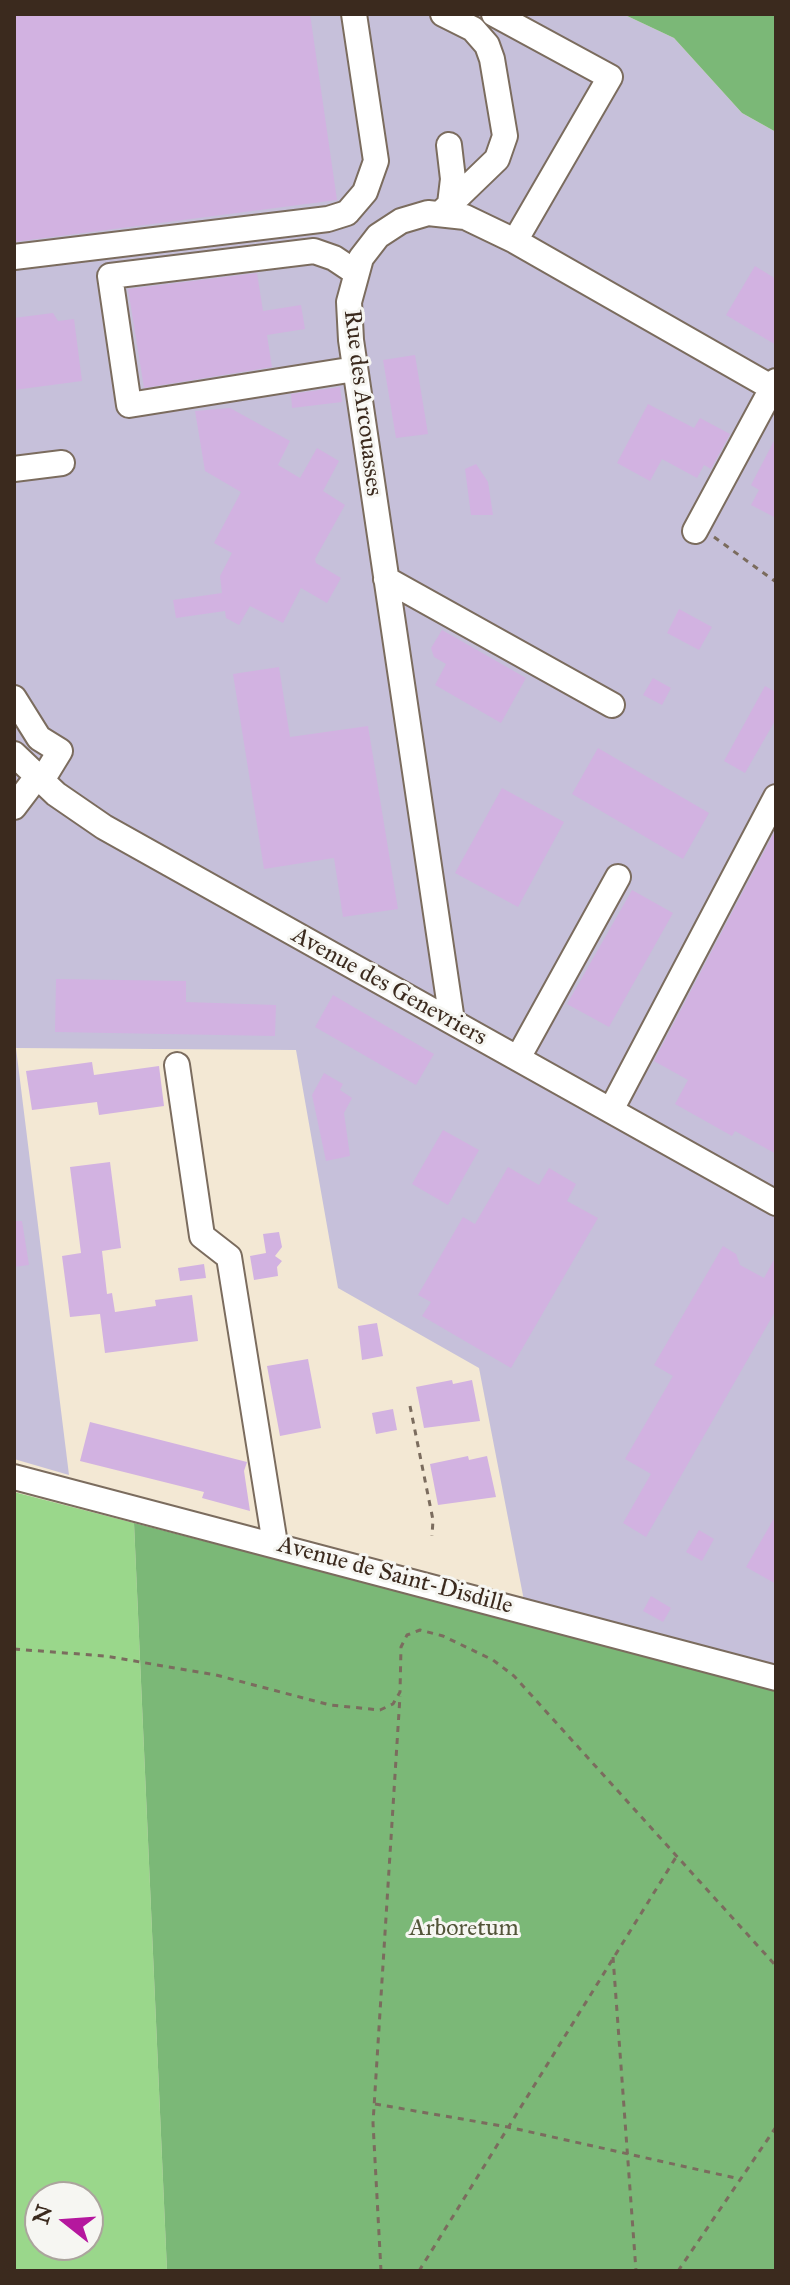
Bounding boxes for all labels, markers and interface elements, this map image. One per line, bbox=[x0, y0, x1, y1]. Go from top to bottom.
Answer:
street label: Rue des Arcouasses bbox=[336, 308, 388, 498]
street label: Avenue des Genevriers bbox=[286, 921, 492, 1053]
street label: Avenue de Saint-Disdille bbox=[274, 1531, 516, 1621]
park label: Arboretum bbox=[409, 1915, 519, 1943]
north arrow bbox=[24, 2181, 104, 2261]
text: N bbox=[27, 2202, 58, 2227]

